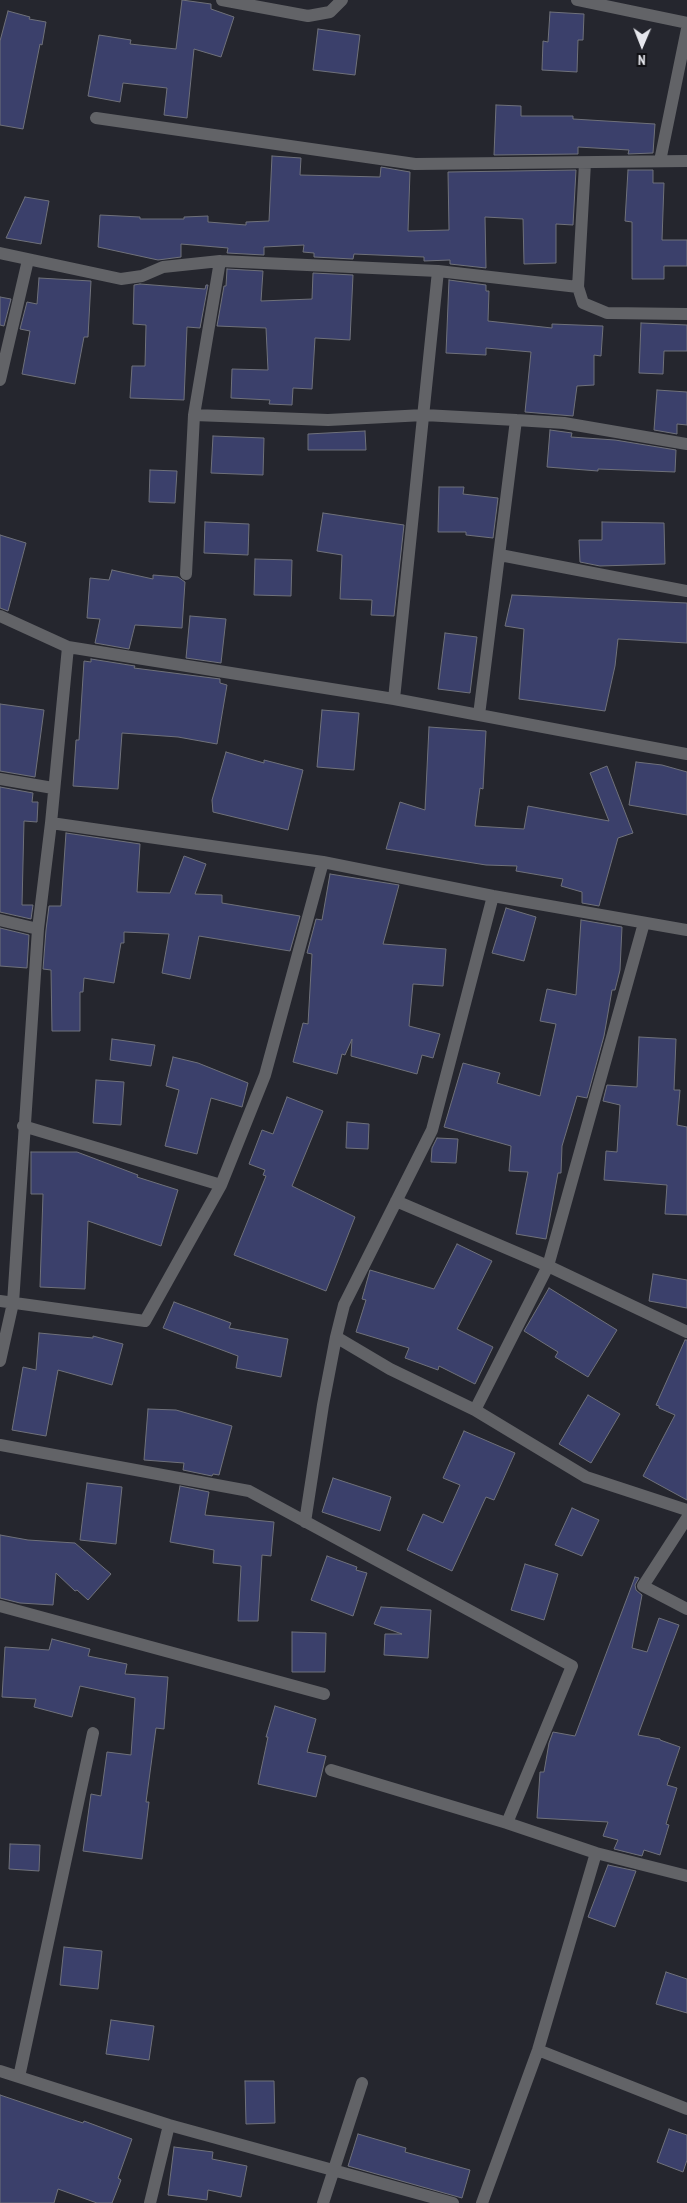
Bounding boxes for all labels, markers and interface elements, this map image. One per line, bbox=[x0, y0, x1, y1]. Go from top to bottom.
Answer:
north arrow bbox=[617, 20, 667, 70]
text: N bbox=[638, 51, 646, 69]

